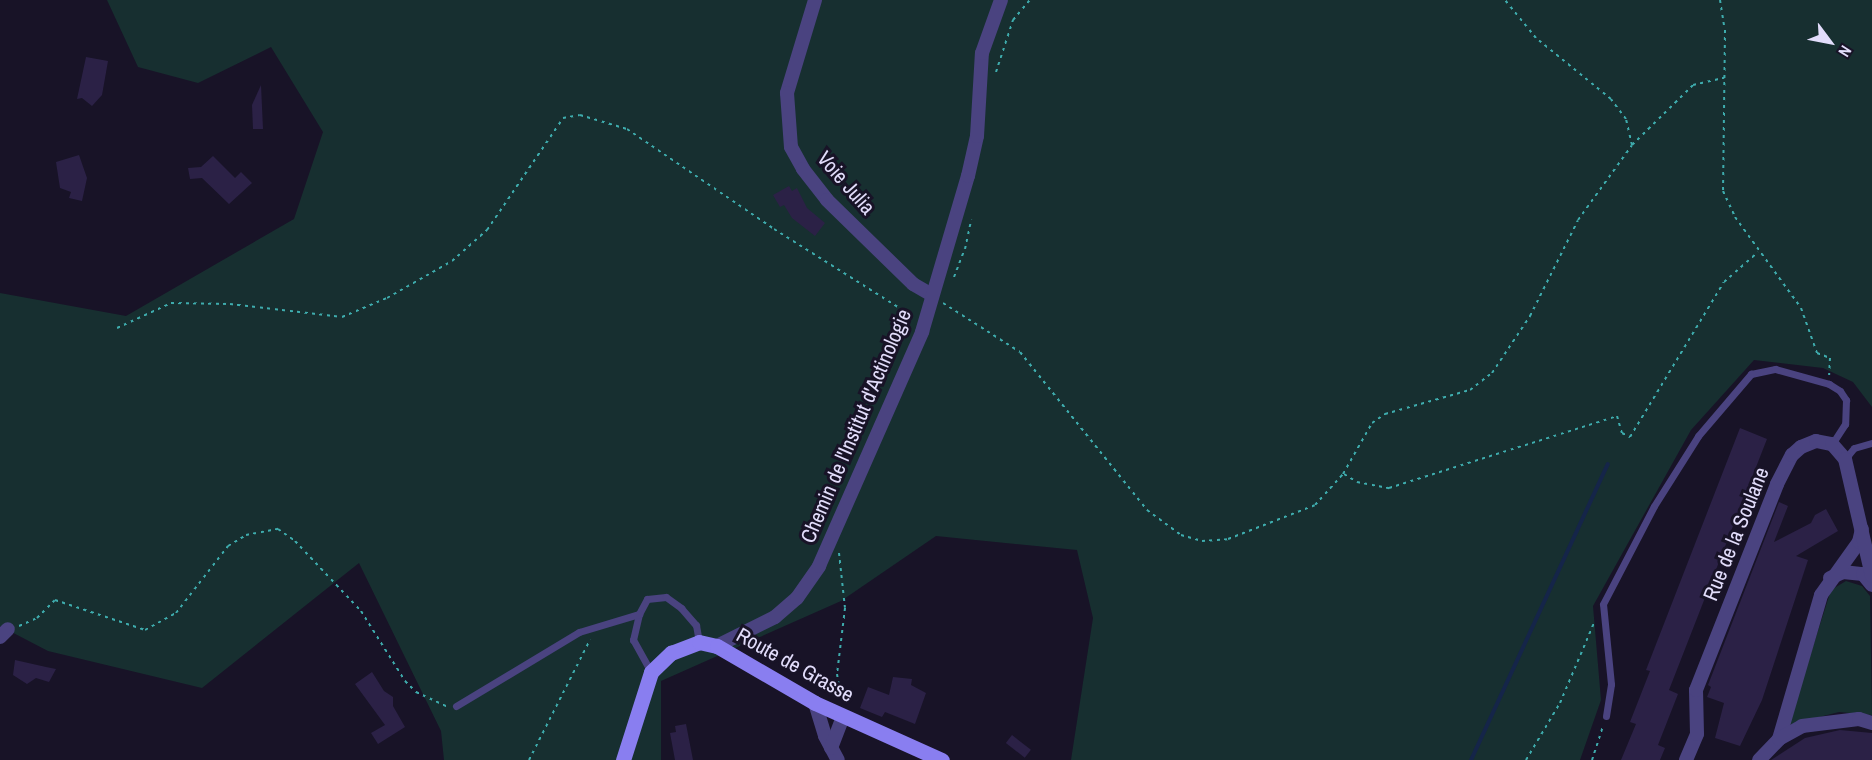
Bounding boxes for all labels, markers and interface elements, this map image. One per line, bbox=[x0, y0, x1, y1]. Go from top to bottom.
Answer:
north arrow bbox=[1800, 12, 1860, 72]
text: N bbox=[1833, 42, 1857, 61]
street label: Voie Julia bbox=[812, 146, 880, 220]
street label: Chemin de l'Institut d'Actinologie bbox=[795, 305, 917, 547]
street label: Rue de la Soulane bbox=[1698, 464, 1774, 604]
street label: Route de Grasse bbox=[732, 622, 858, 708]

